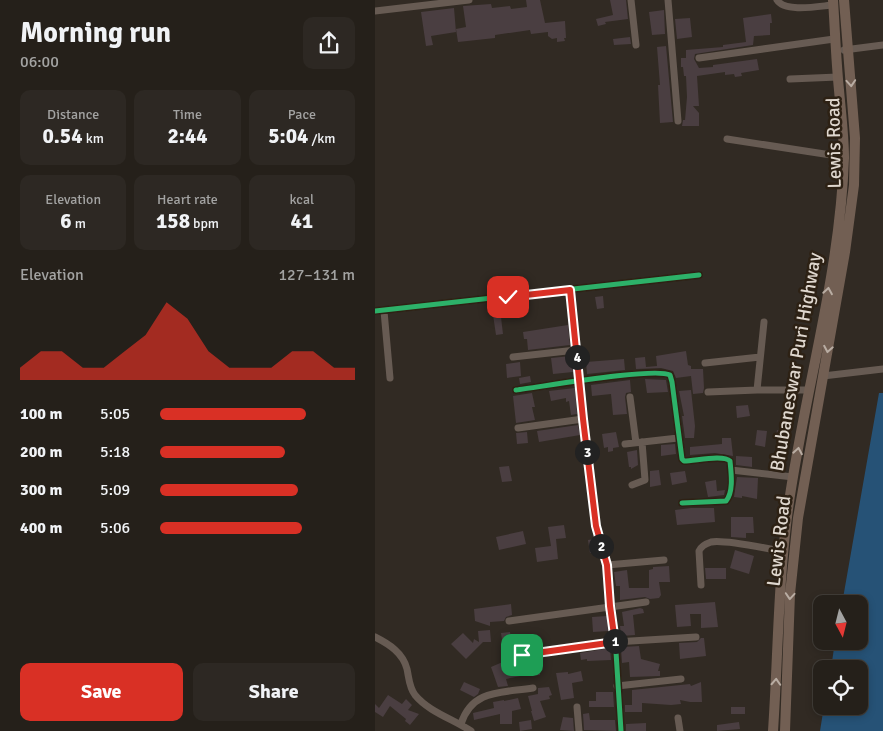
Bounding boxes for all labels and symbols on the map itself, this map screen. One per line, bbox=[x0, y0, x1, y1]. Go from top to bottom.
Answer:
one-way arrow bbox=[845, 80, 856, 88]
street label: Lewis Road bbox=[821, 97, 847, 189]
street label: Bhubaneswar Puri Highway bbox=[765, 251, 827, 473]
pin bbox=[487, 276, 529, 318]
one-way arrow bbox=[822, 287, 832, 296]
pin: 4 bbox=[565, 344, 589, 370]
one-way arrow bbox=[823, 344, 833, 353]
pin: 3 bbox=[575, 440, 599, 464]
one-way arrow bbox=[792, 447, 802, 456]
street label: Lewis Road bbox=[762, 494, 796, 588]
pin: 2 bbox=[589, 534, 613, 558]
one-way arrow bbox=[785, 592, 796, 600]
north arrow bbox=[813, 595, 867, 650]
pin: 1 bbox=[603, 628, 627, 654]
pin bbox=[501, 634, 543, 676]
one-way arrow bbox=[771, 678, 782, 686]

